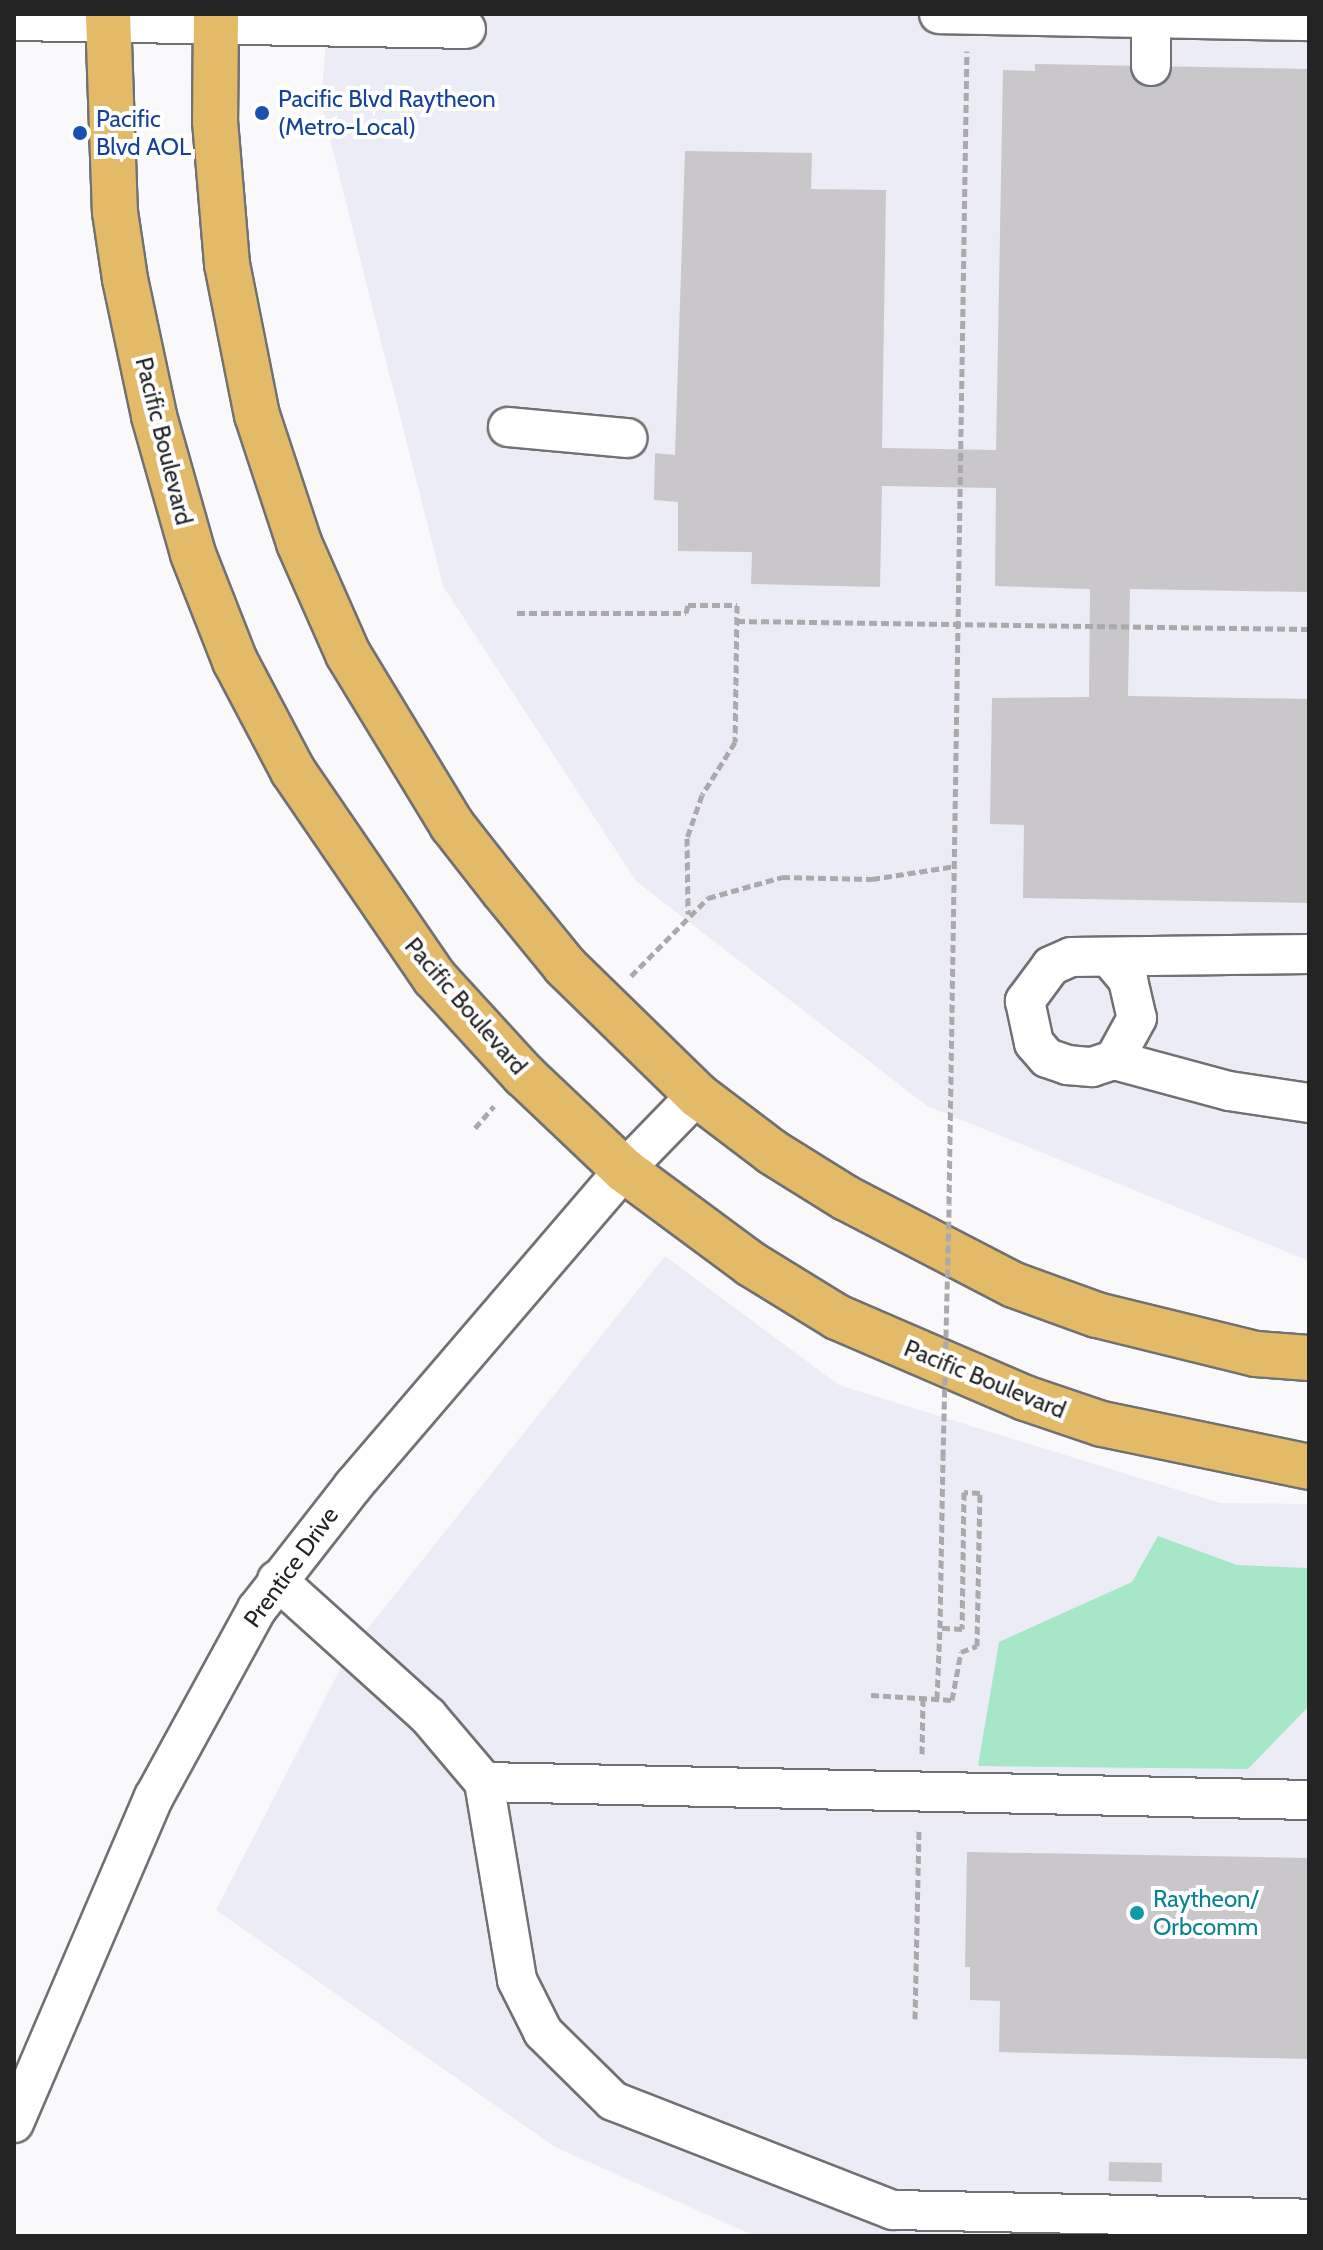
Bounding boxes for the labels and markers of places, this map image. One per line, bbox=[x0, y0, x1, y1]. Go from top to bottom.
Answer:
place label: Pacific Blvd Raytheon (Metro-Local) bbox=[278, 85, 496, 141]
marker: Pacific Blvd Raytheon (Metro-Local) bbox=[253, 104, 271, 122]
place label: Pacific Blvd AOL bbox=[96, 105, 191, 161]
marker: Pacific Blvd AOL bbox=[71, 124, 89, 142]
place label: Raytheon/ Orbcomm bbox=[1153, 1885, 1258, 1941]
marker: Raytheon/ Orbcomm bbox=[1128, 1904, 1146, 1922]

